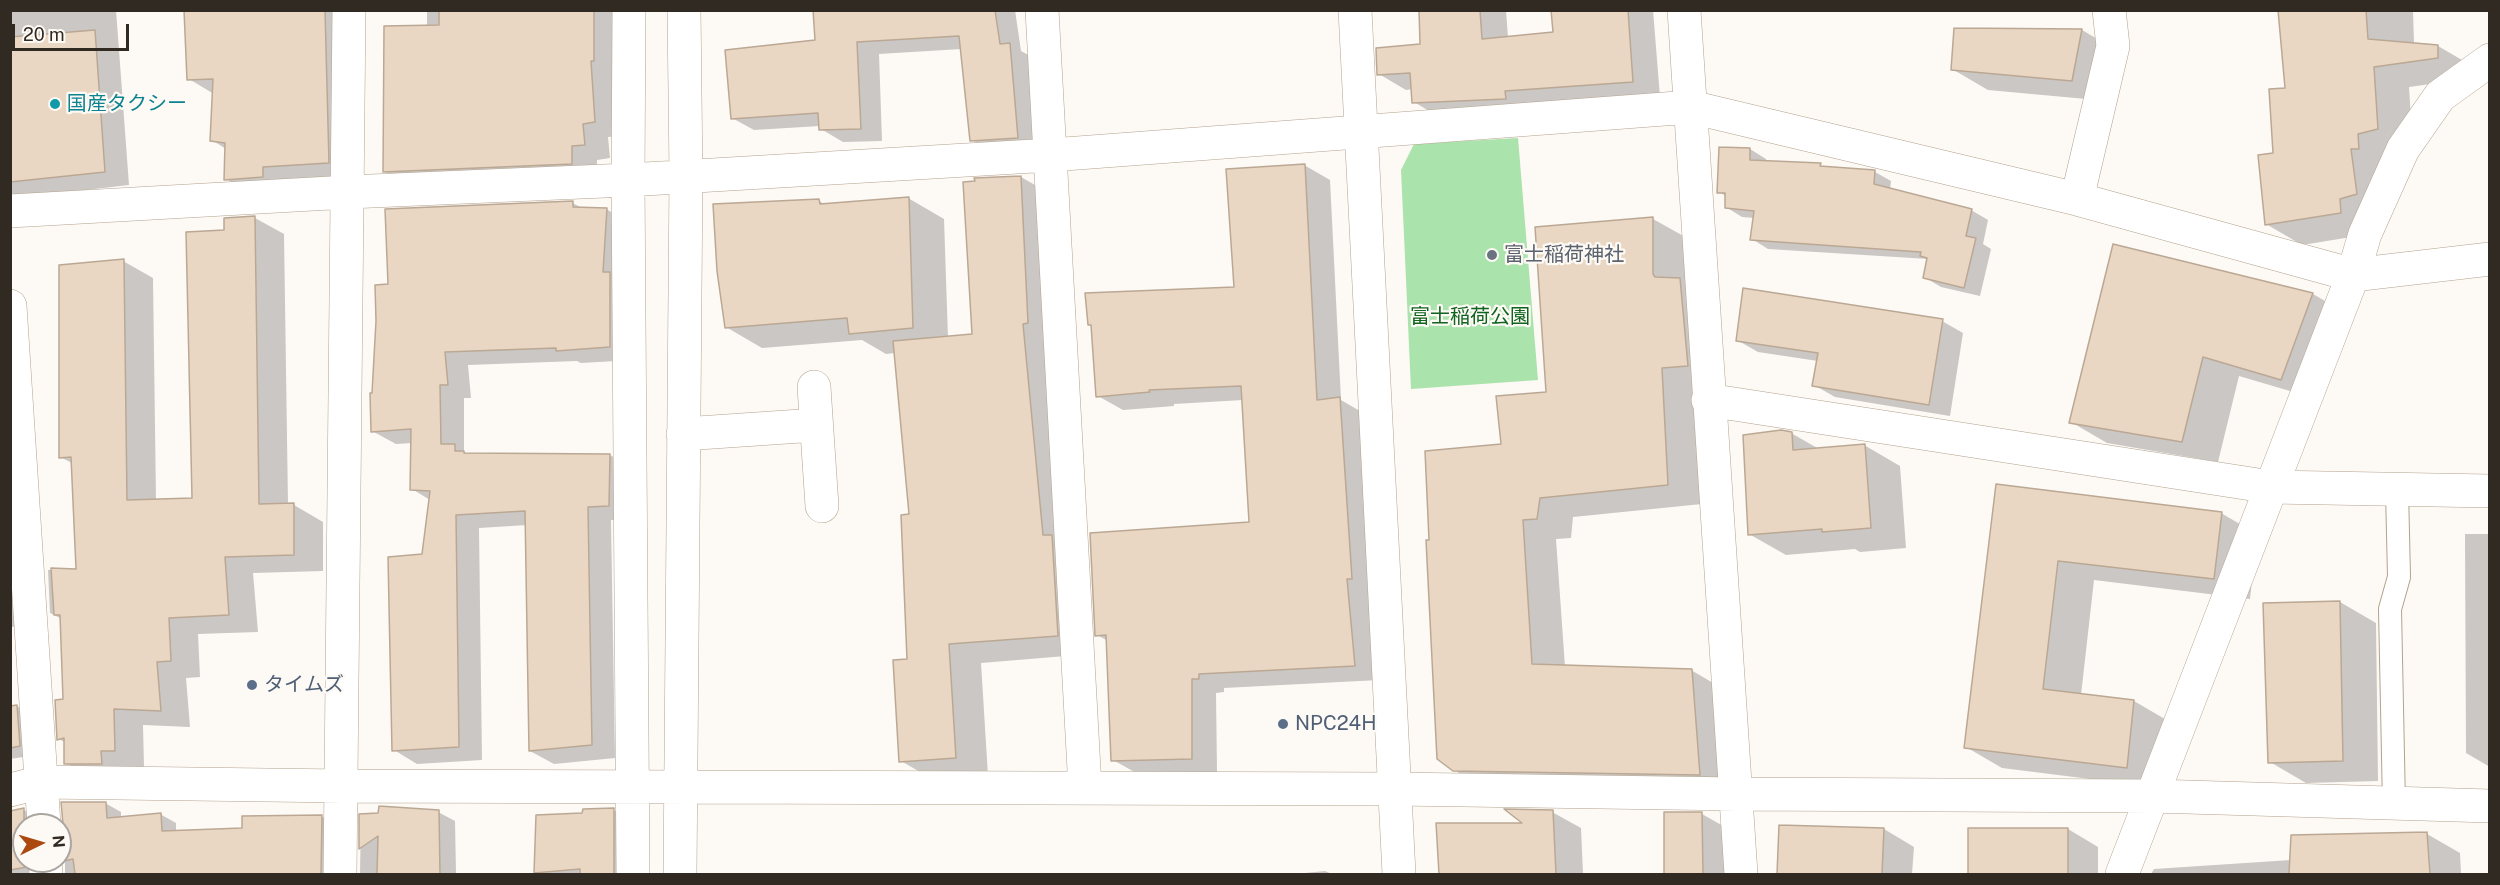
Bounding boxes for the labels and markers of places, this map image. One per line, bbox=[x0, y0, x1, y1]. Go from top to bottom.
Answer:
place label: 国産タクシー bbox=[67, 92, 187, 116]
marker: 国産タクシー bbox=[48, 97, 62, 111]
place label: 富士稲荷神社 bbox=[1504, 243, 1624, 267]
marker: 富士稲荷神社 bbox=[1485, 248, 1499, 262]
place label: タイムズ bbox=[264, 673, 344, 697]
marker: タイムズ bbox=[245, 678, 259, 692]
place label: NPC24H bbox=[1295, 712, 1376, 736]
marker: NPC24H bbox=[1276, 717, 1290, 731]

